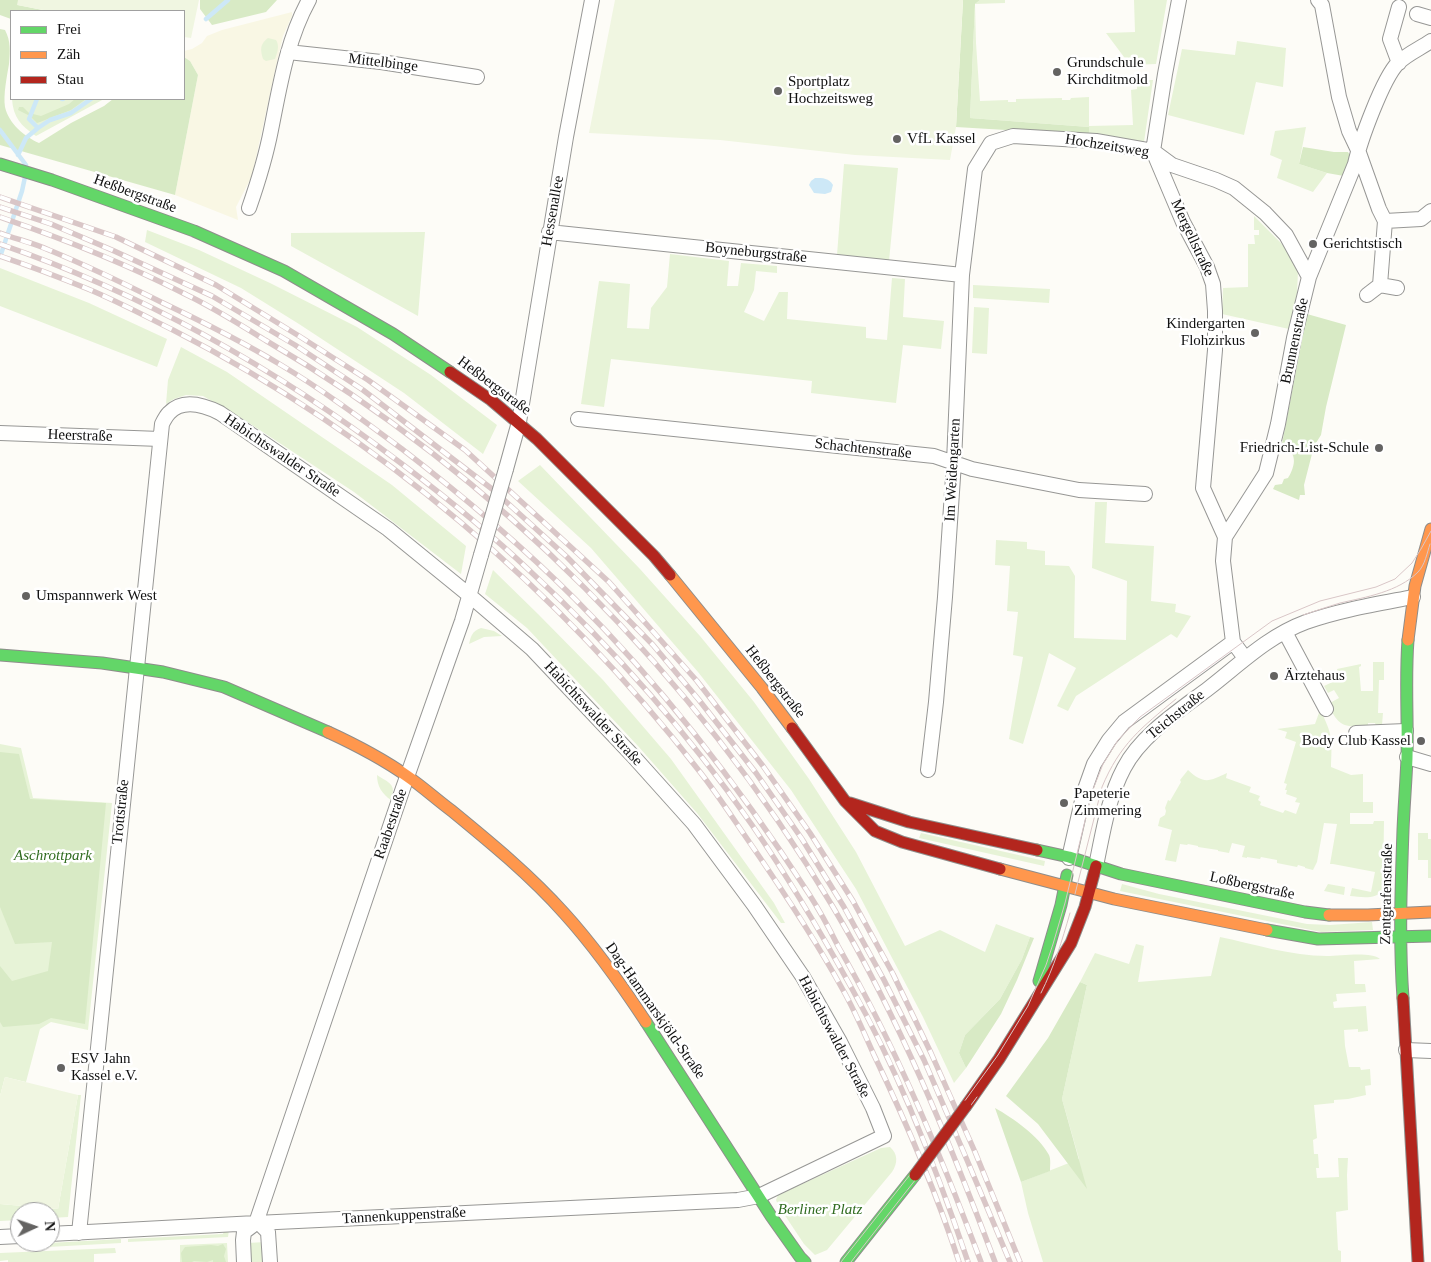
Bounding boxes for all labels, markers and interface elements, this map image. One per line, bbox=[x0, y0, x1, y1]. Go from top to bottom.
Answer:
legend bbox=[10, 10, 185, 100]
text: Frei bbox=[57, 21, 81, 37]
text: Zäh bbox=[57, 46, 80, 62]
street label: Mittelbinge bbox=[347, 50, 419, 76]
place label: Grundschule Kirchditmold bbox=[1067, 54, 1148, 89]
marker: Grundschule Kirchditmold bbox=[1051, 66, 1063, 78]
text: Stau bbox=[57, 71, 84, 87]
place label: Sportplatz Hochzeitsweg bbox=[788, 73, 873, 108]
marker: Sportplatz Hochzeitsweg bbox=[772, 85, 784, 97]
place label: VfL Kassel bbox=[907, 130, 976, 148]
street label: Hochzeitsweg bbox=[1064, 130, 1150, 162]
marker: VfL Kassel bbox=[891, 133, 903, 145]
street label: Heßbergstraße bbox=[91, 171, 179, 217]
street label: Hessenallee bbox=[538, 174, 568, 248]
street label: Mergellstraße bbox=[1166, 197, 1218, 279]
place label: Gerichtstisch bbox=[1323, 235, 1402, 253]
marker: Gerichtstisch bbox=[1307, 238, 1319, 250]
street label: Boyneburgstraße bbox=[704, 239, 808, 267]
street label: Brunnenstraße bbox=[1277, 296, 1313, 386]
place label: Kindergarten Flohzirkus bbox=[1166, 315, 1245, 350]
marker: Kindergarten Flohzirkus bbox=[1249, 327, 1261, 339]
street label: Heßbergstraße bbox=[454, 353, 534, 419]
street label: Habichtswalder Straße bbox=[221, 410, 343, 502]
street label: Im Weidengarten bbox=[941, 418, 965, 522]
street label: Heerstraße bbox=[47, 426, 113, 446]
street label: Schachtenstraße bbox=[814, 435, 912, 463]
place label: Friedrich-List-Schule bbox=[1240, 439, 1369, 457]
marker: Friedrich-List-Schule bbox=[1373, 442, 1385, 454]
place label: Umspannwerk West bbox=[36, 587, 157, 605]
marker: Umspannwerk West bbox=[20, 590, 32, 602]
street label: Heßbergstraße bbox=[741, 642, 809, 722]
street label: Habichtswalder Straße bbox=[540, 658, 646, 770]
place label: Ärztehaus bbox=[1284, 667, 1345, 685]
marker: Ärztehaus bbox=[1268, 670, 1280, 682]
street label: Teichstraße bbox=[1144, 686, 1208, 744]
place label: Body Club Kassel bbox=[1302, 732, 1411, 750]
marker: Body Club Kassel bbox=[1415, 735, 1427, 747]
street label: Trottstraße bbox=[109, 779, 133, 845]
place label: Papeterie Zimmering bbox=[1074, 785, 1141, 820]
street label: Raabestraße bbox=[371, 786, 411, 862]
marker: Papeterie Zimmering bbox=[1058, 797, 1070, 809]
street label: Zentgrafenstraße bbox=[1377, 843, 1397, 945]
park label: Aschrottpark bbox=[14, 847, 92, 865]
street label: Loßbergstraße bbox=[1208, 868, 1296, 904]
street label: Dag-Hammarskjöld-Straße bbox=[601, 939, 709, 1083]
street label: Habichtswalder Straße bbox=[794, 973, 874, 1101]
place label: ESV Jahn Kassel e.V. bbox=[71, 1050, 138, 1085]
marker: ESV Jahn Kassel e.V. bbox=[55, 1062, 67, 1074]
park label: Berliner Platz bbox=[778, 1201, 862, 1219]
north arrow bbox=[10, 1202, 60, 1252]
street label: Tannenkuppenstraße bbox=[342, 1204, 466, 1228]
text: N bbox=[42, 1221, 57, 1232]

